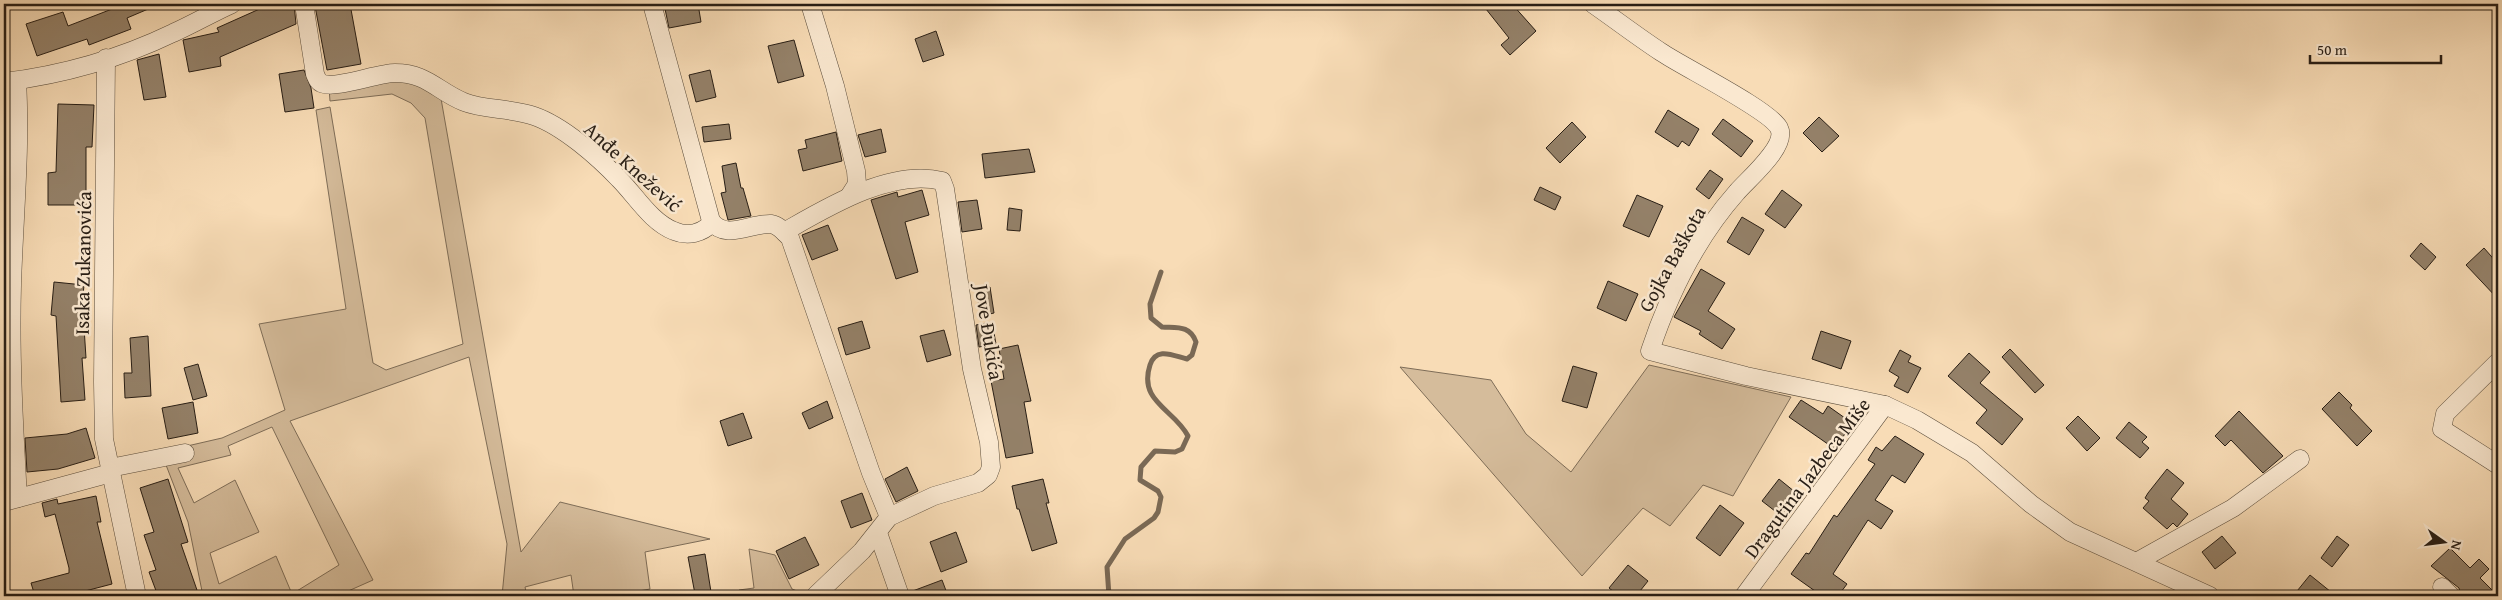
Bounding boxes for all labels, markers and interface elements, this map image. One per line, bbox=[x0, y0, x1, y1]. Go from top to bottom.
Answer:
scale bar bbox=[2310, 32, 2441, 64]
text: 50 m bbox=[2317, 39, 2348, 60]
street label: Anđe Knežević bbox=[578, 115, 689, 219]
street label: Isaka Zukanovića bbox=[67, 190, 98, 335]
street label: Gojka Baškota bbox=[1631, 200, 1713, 317]
street label: Jove Đukića bbox=[967, 279, 1011, 382]
street label: Dragutina Jazbeca Miše bbox=[1736, 391, 1877, 564]
north arrow bbox=[2420, 518, 2470, 568]
text: N bbox=[2446, 538, 2467, 553]

